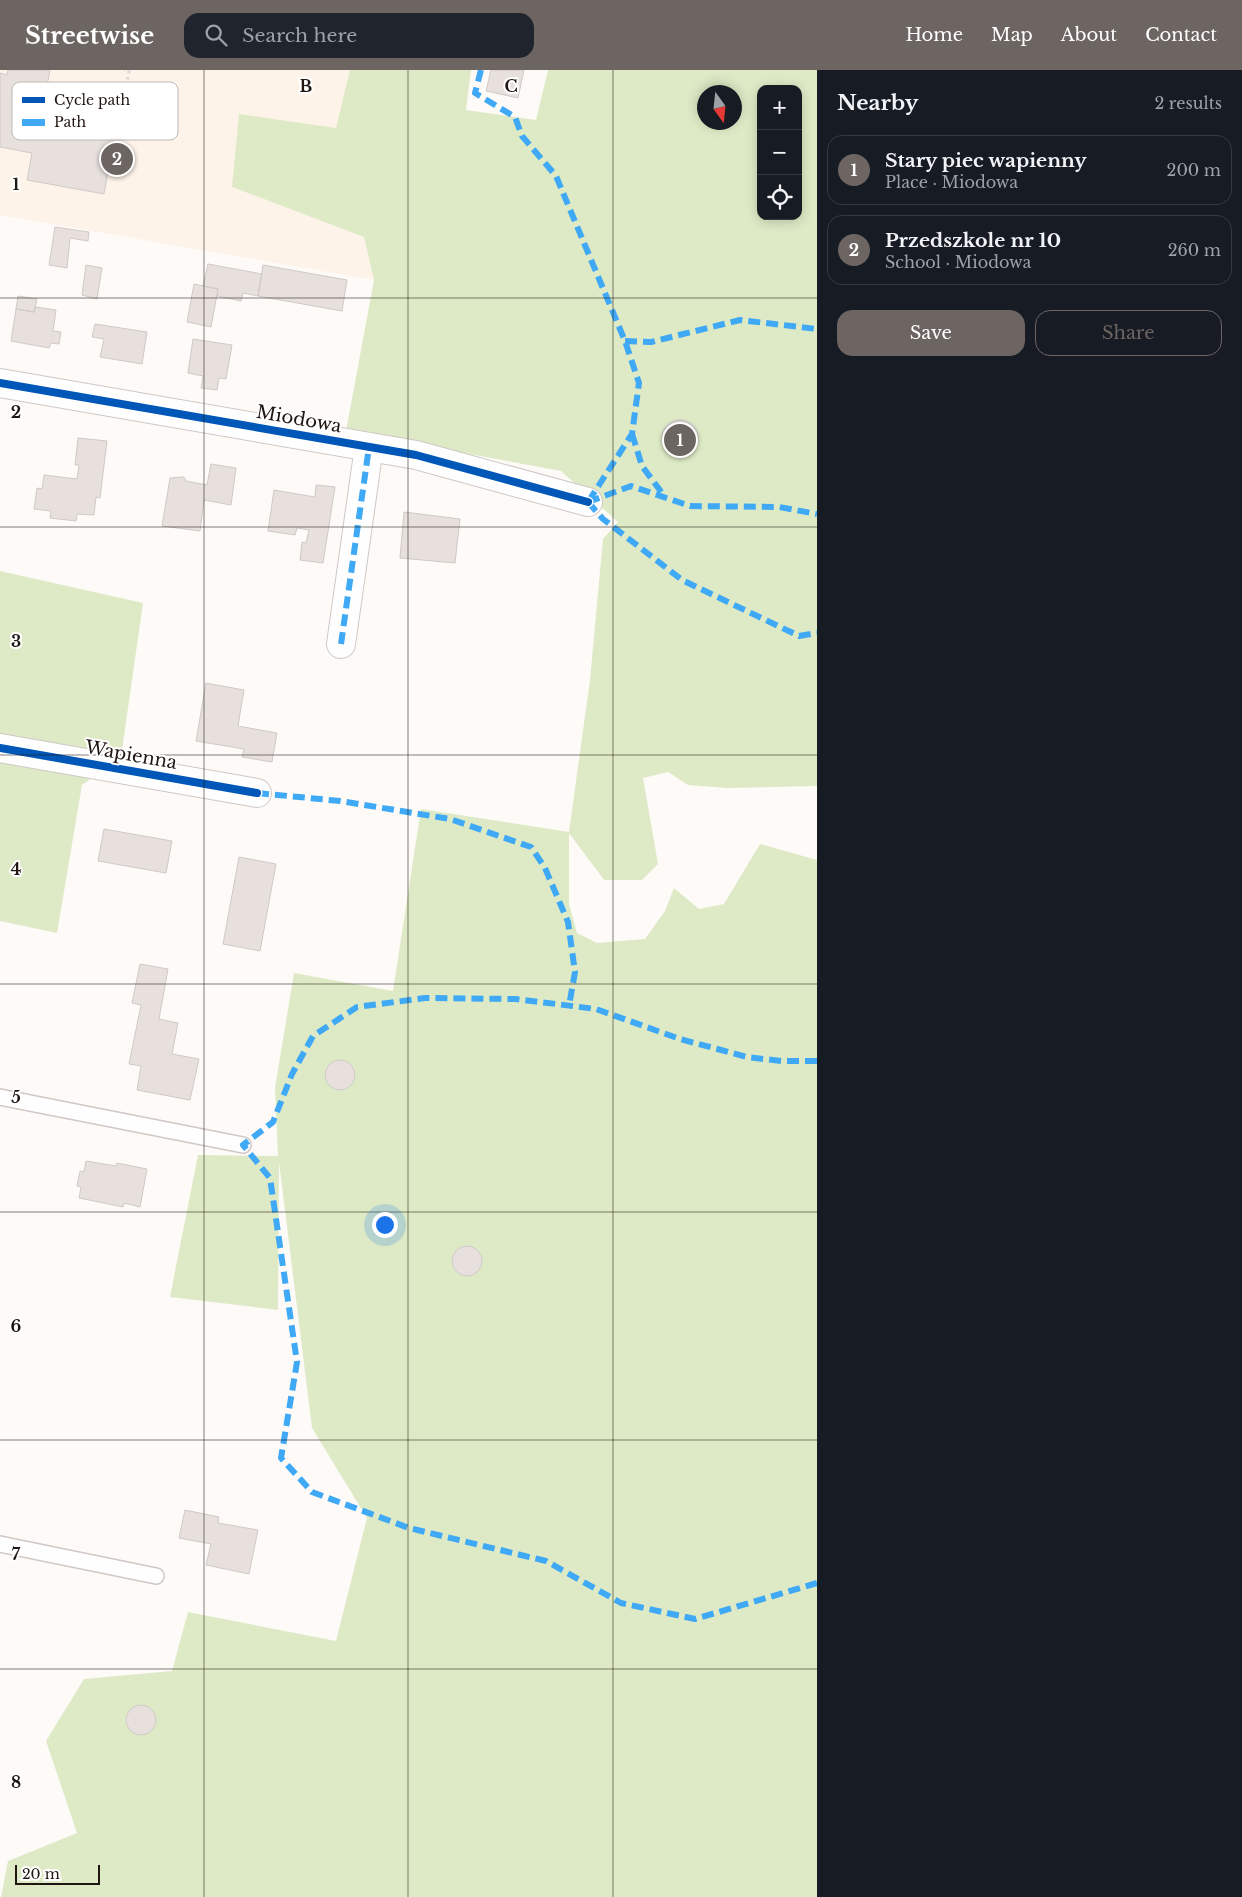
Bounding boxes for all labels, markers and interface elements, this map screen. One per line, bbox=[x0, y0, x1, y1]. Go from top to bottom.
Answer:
search box bbox=[184, 13, 534, 58]
text: Streetwise bbox=[25, 21, 154, 50]
icon: search bbox=[202, 21, 230, 49]
text: Search here bbox=[242, 24, 357, 47]
text: Home bbox=[905, 24, 963, 46]
text: Map bbox=[991, 24, 1033, 46]
text: About bbox=[1061, 24, 1117, 46]
text: Contact bbox=[1145, 24, 1217, 46]
text: B bbox=[300, 76, 313, 96]
text: C bbox=[504, 76, 518, 96]
legend bbox=[12, 82, 178, 140]
north arrow bbox=[697, 85, 742, 130]
map controls bbox=[757, 85, 802, 220]
button: + bbox=[757, 85, 802, 130]
text: Nearby bbox=[837, 90, 918, 116]
text: Cycle path bbox=[54, 91, 131, 109]
text: 2 results bbox=[1154, 93, 1222, 113]
text: Path bbox=[54, 113, 86, 131]
button: − bbox=[757, 130, 802, 175]
pin: 2 bbox=[101, 140, 133, 178]
text: Stary piec wapienny bbox=[885, 149, 1087, 172]
text: 1 bbox=[851, 160, 857, 180]
text: 200 m bbox=[1167, 160, 1221, 180]
text: Place · Miodowa bbox=[885, 172, 1018, 192]
text: 1 bbox=[13, 174, 20, 194]
button: locate bbox=[757, 175, 802, 220]
text: Przedszkole nr 10 bbox=[885, 229, 1061, 252]
text: 2 bbox=[849, 240, 859, 260]
text: 260 m bbox=[1168, 240, 1221, 260]
text: School · Miodowa bbox=[885, 252, 1031, 272]
button: Save bbox=[837, 310, 1025, 356]
button: Share bbox=[1035, 310, 1222, 356]
street label: Miodowa bbox=[255, 401, 343, 437]
text: 2 bbox=[11, 402, 21, 422]
pin: 1 bbox=[664, 421, 696, 459]
text: 3 bbox=[11, 631, 21, 651]
street label: Wapienna bbox=[82, 736, 179, 774]
text: 4 bbox=[11, 859, 21, 879]
text: 5 bbox=[11, 1087, 21, 1107]
your location bbox=[372, 1212, 398, 1238]
text: 6 bbox=[11, 1316, 22, 1336]
text: 7 bbox=[12, 1544, 21, 1564]
text: 8 bbox=[11, 1772, 21, 1792]
scale bar bbox=[15, 1862, 100, 1885]
text: 20 m bbox=[22, 1865, 60, 1883]

